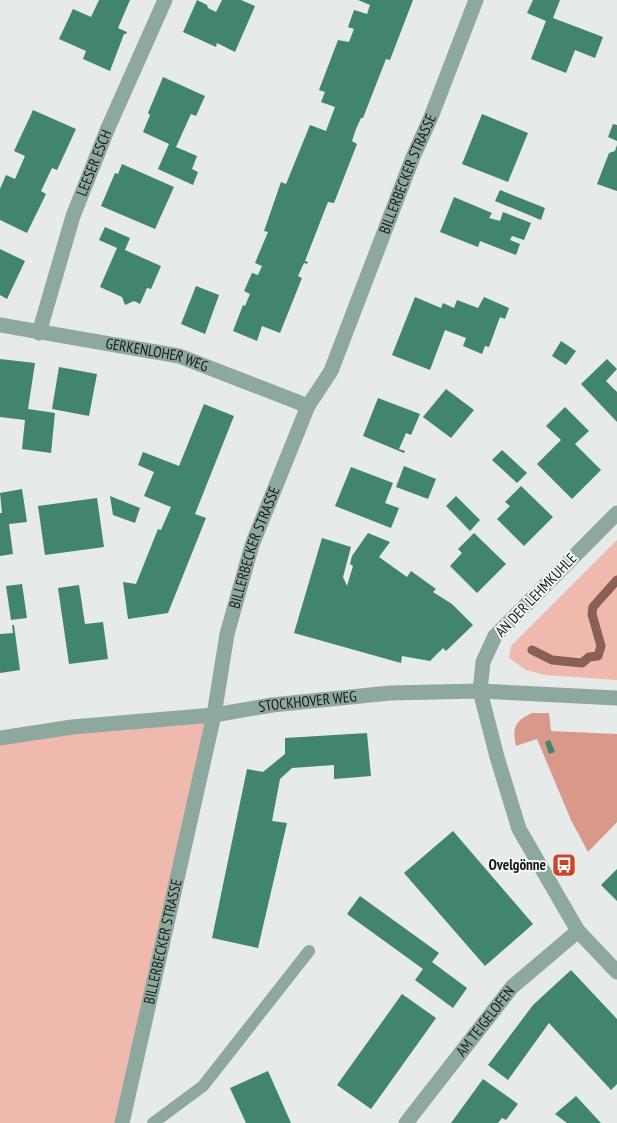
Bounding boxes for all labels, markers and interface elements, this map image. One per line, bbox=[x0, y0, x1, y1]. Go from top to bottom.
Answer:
street label: BILLERBECKER STRASSE bbox=[375, 111, 440, 236]
street label: LEESER ESCH bbox=[72, 127, 115, 199]
street label: GERKENLOHER WEG bbox=[104, 333, 211, 376]
street label: BILLERBECKER STRASSE bbox=[225, 484, 284, 611]
street label: AN DER LEHMKUHLE bbox=[491, 549, 580, 641]
street label: STOCKHOVER WEG bbox=[257, 686, 358, 716]
bus stop icon: Ovelgönne bbox=[551, 852, 577, 878]
place label: Ovelgönne bbox=[489, 855, 546, 874]
street label: BILLERBECKER STRASSE bbox=[139, 877, 186, 1006]
street label: AM TEIGELOFEN bbox=[452, 982, 518, 1060]

